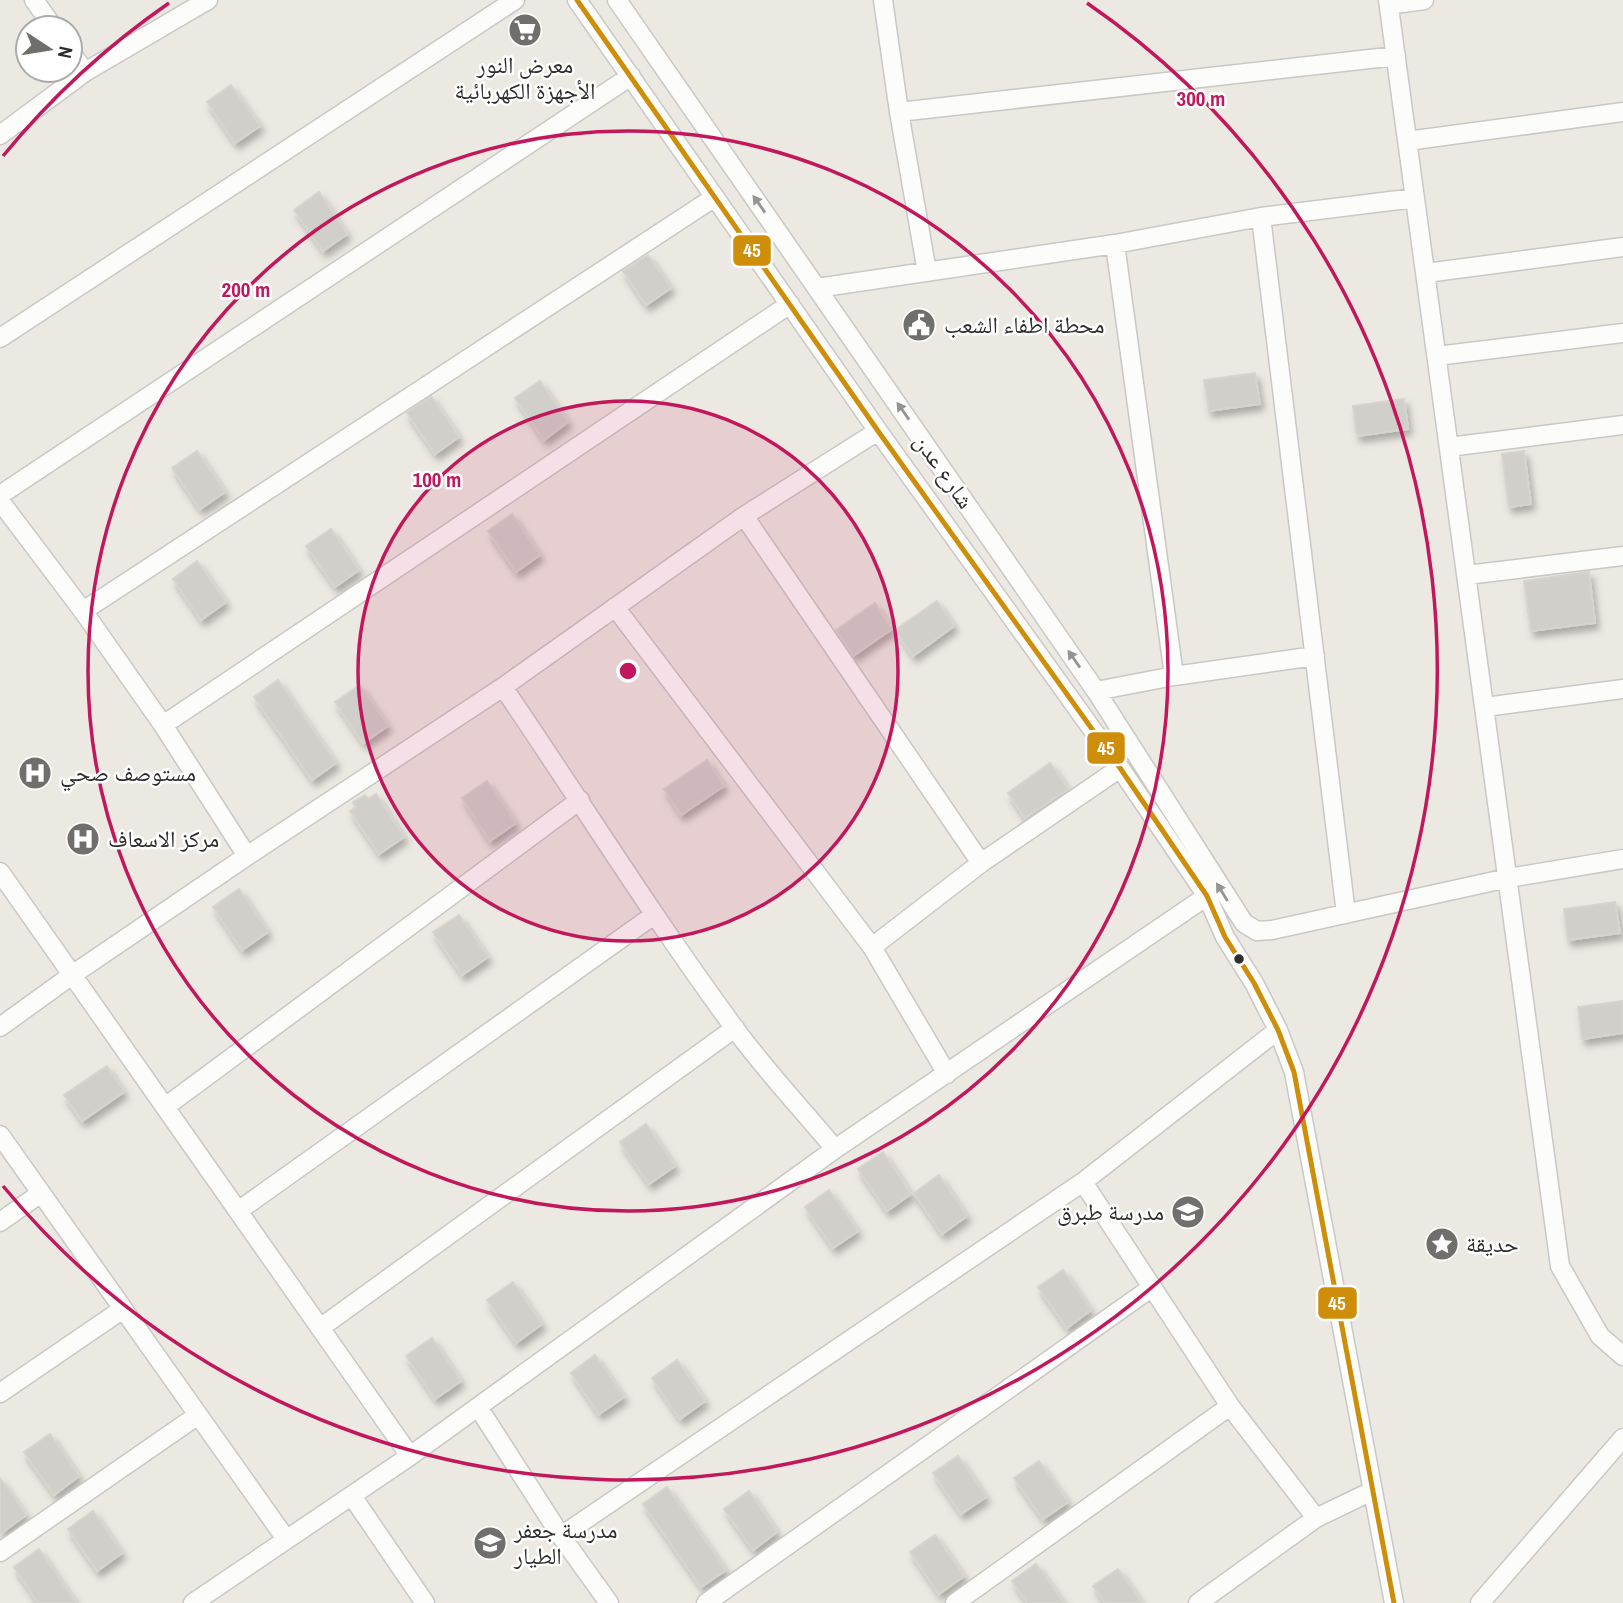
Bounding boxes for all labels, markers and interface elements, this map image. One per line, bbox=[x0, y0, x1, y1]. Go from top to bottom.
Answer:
supermarket icon: معرض النور الأجهزة الكهربائية bbox=[506, 11, 544, 49]
north arrow bbox=[14, 14, 84, 84]
text: N bbox=[52, 44, 80, 61]
place label: معرض النور الأجهزة الكهربائية bbox=[455, 49, 595, 106]
text: 300 m bbox=[1177, 84, 1225, 113]
one-way arrow bbox=[752, 195, 766, 213]
line badge: 45 bbox=[732, 234, 772, 267]
text: 45 bbox=[743, 237, 761, 263]
text: 200 m bbox=[222, 275, 270, 304]
public building icon: محطة اطفاء الشعب bbox=[900, 306, 938, 344]
place label: محطة اطفاء الشعب bbox=[944, 309, 1105, 340]
one-way arrow bbox=[896, 401, 909, 421]
street label: شارع عدن bbox=[907, 427, 981, 514]
text: 100 m bbox=[413, 465, 461, 494]
one-way arrow bbox=[1067, 650, 1081, 668]
centre of rings bbox=[616, 659, 640, 683]
line badge: 45 bbox=[1086, 731, 1126, 765]
text: 45 bbox=[1097, 735, 1115, 761]
hospital icon: مستوصف صحي bbox=[16, 754, 54, 792]
place label: مستوصف صحي bbox=[60, 757, 196, 792]
hospital icon: مركز الاسعاف bbox=[64, 820, 102, 858]
place label: مركز الاسعاف bbox=[108, 823, 219, 854]
one-way arrow bbox=[1216, 882, 1229, 902]
unlabelled marker bbox=[1232, 952, 1246, 966]
school or university icon: مدرسة طبرق bbox=[1169, 1193, 1207, 1231]
place label: مدرسة طبرق bbox=[1057, 1196, 1164, 1227]
place icon: حديقة bbox=[1423, 1225, 1461, 1263]
place label: حديقة bbox=[1466, 1228, 1519, 1259]
line badge: 45 bbox=[1317, 1286, 1358, 1320]
text: 45 bbox=[1328, 1290, 1346, 1316]
place label: مدرسة جعفر الطيار bbox=[513, 1514, 617, 1571]
school or university icon: مدرسة جعفر الطيار bbox=[471, 1524, 509, 1562]

